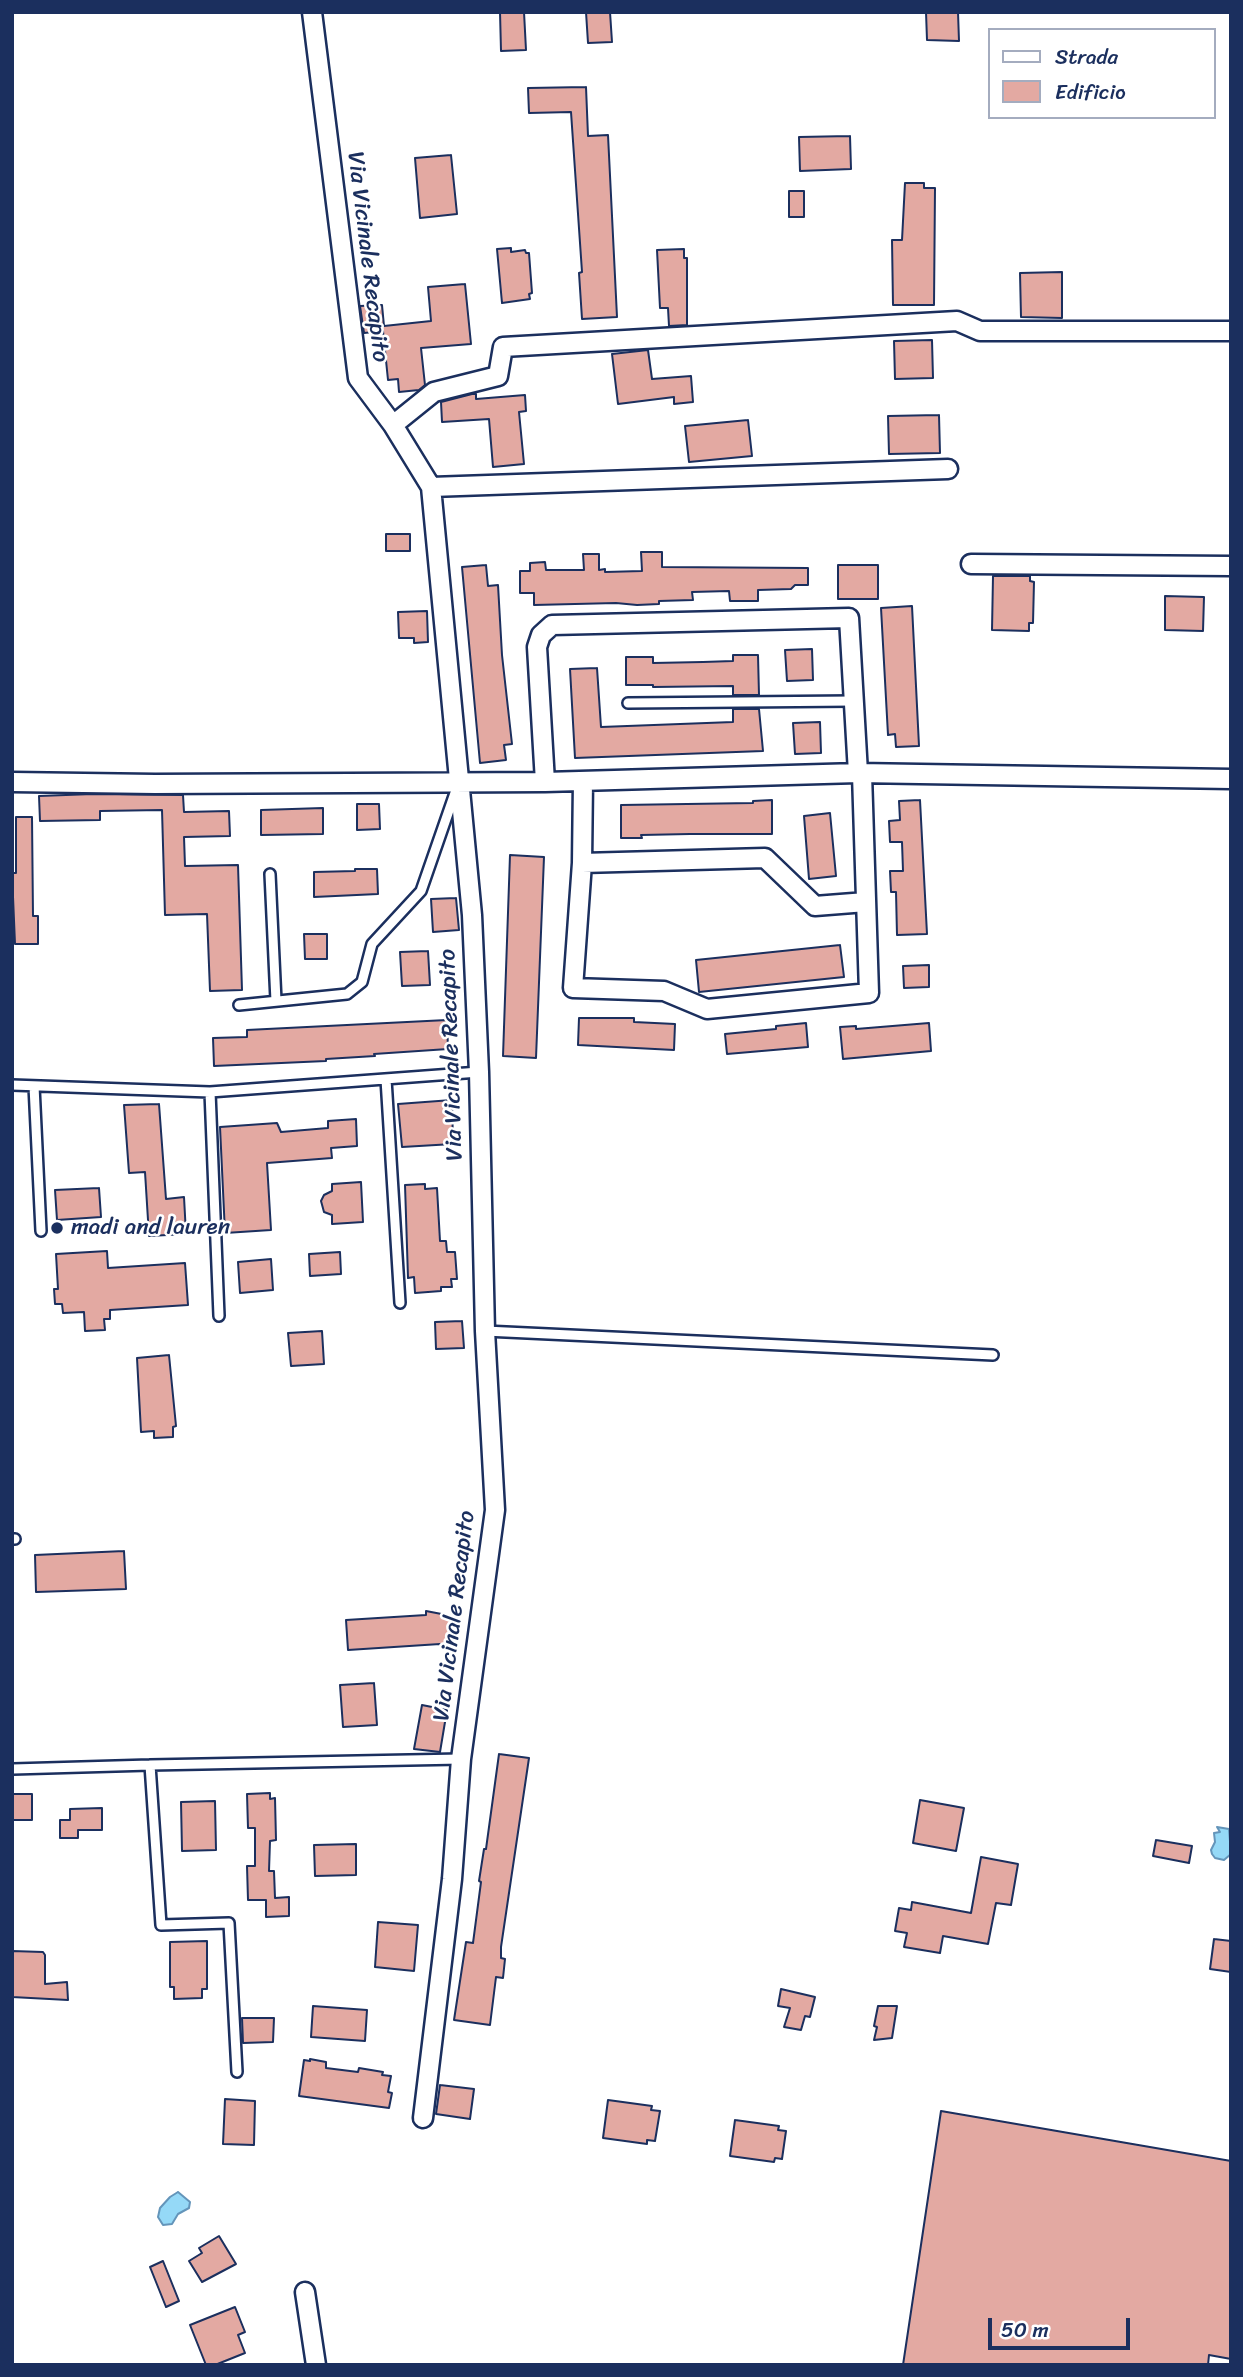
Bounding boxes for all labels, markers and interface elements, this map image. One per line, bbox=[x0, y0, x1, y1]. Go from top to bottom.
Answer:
legend bbox=[988, 28, 1215, 119]
text: Strada bbox=[1055, 38, 1118, 76]
text: Edificio bbox=[1055, 73, 1126, 111]
street label: Via Vicinale Recapito bbox=[340, 150, 394, 364]
street label: Via Vicinale Recapito bbox=[435, 949, 469, 1161]
place label: madi and lauren bbox=[71, 1214, 230, 1242]
marker: madi and lauren bbox=[49, 1220, 65, 1236]
street label: Via Vicinale Recapito bbox=[428, 1509, 482, 1723]
scale bar bbox=[991, 2304, 1133, 2348]
text: 50 m bbox=[1001, 2311, 1049, 2349]

